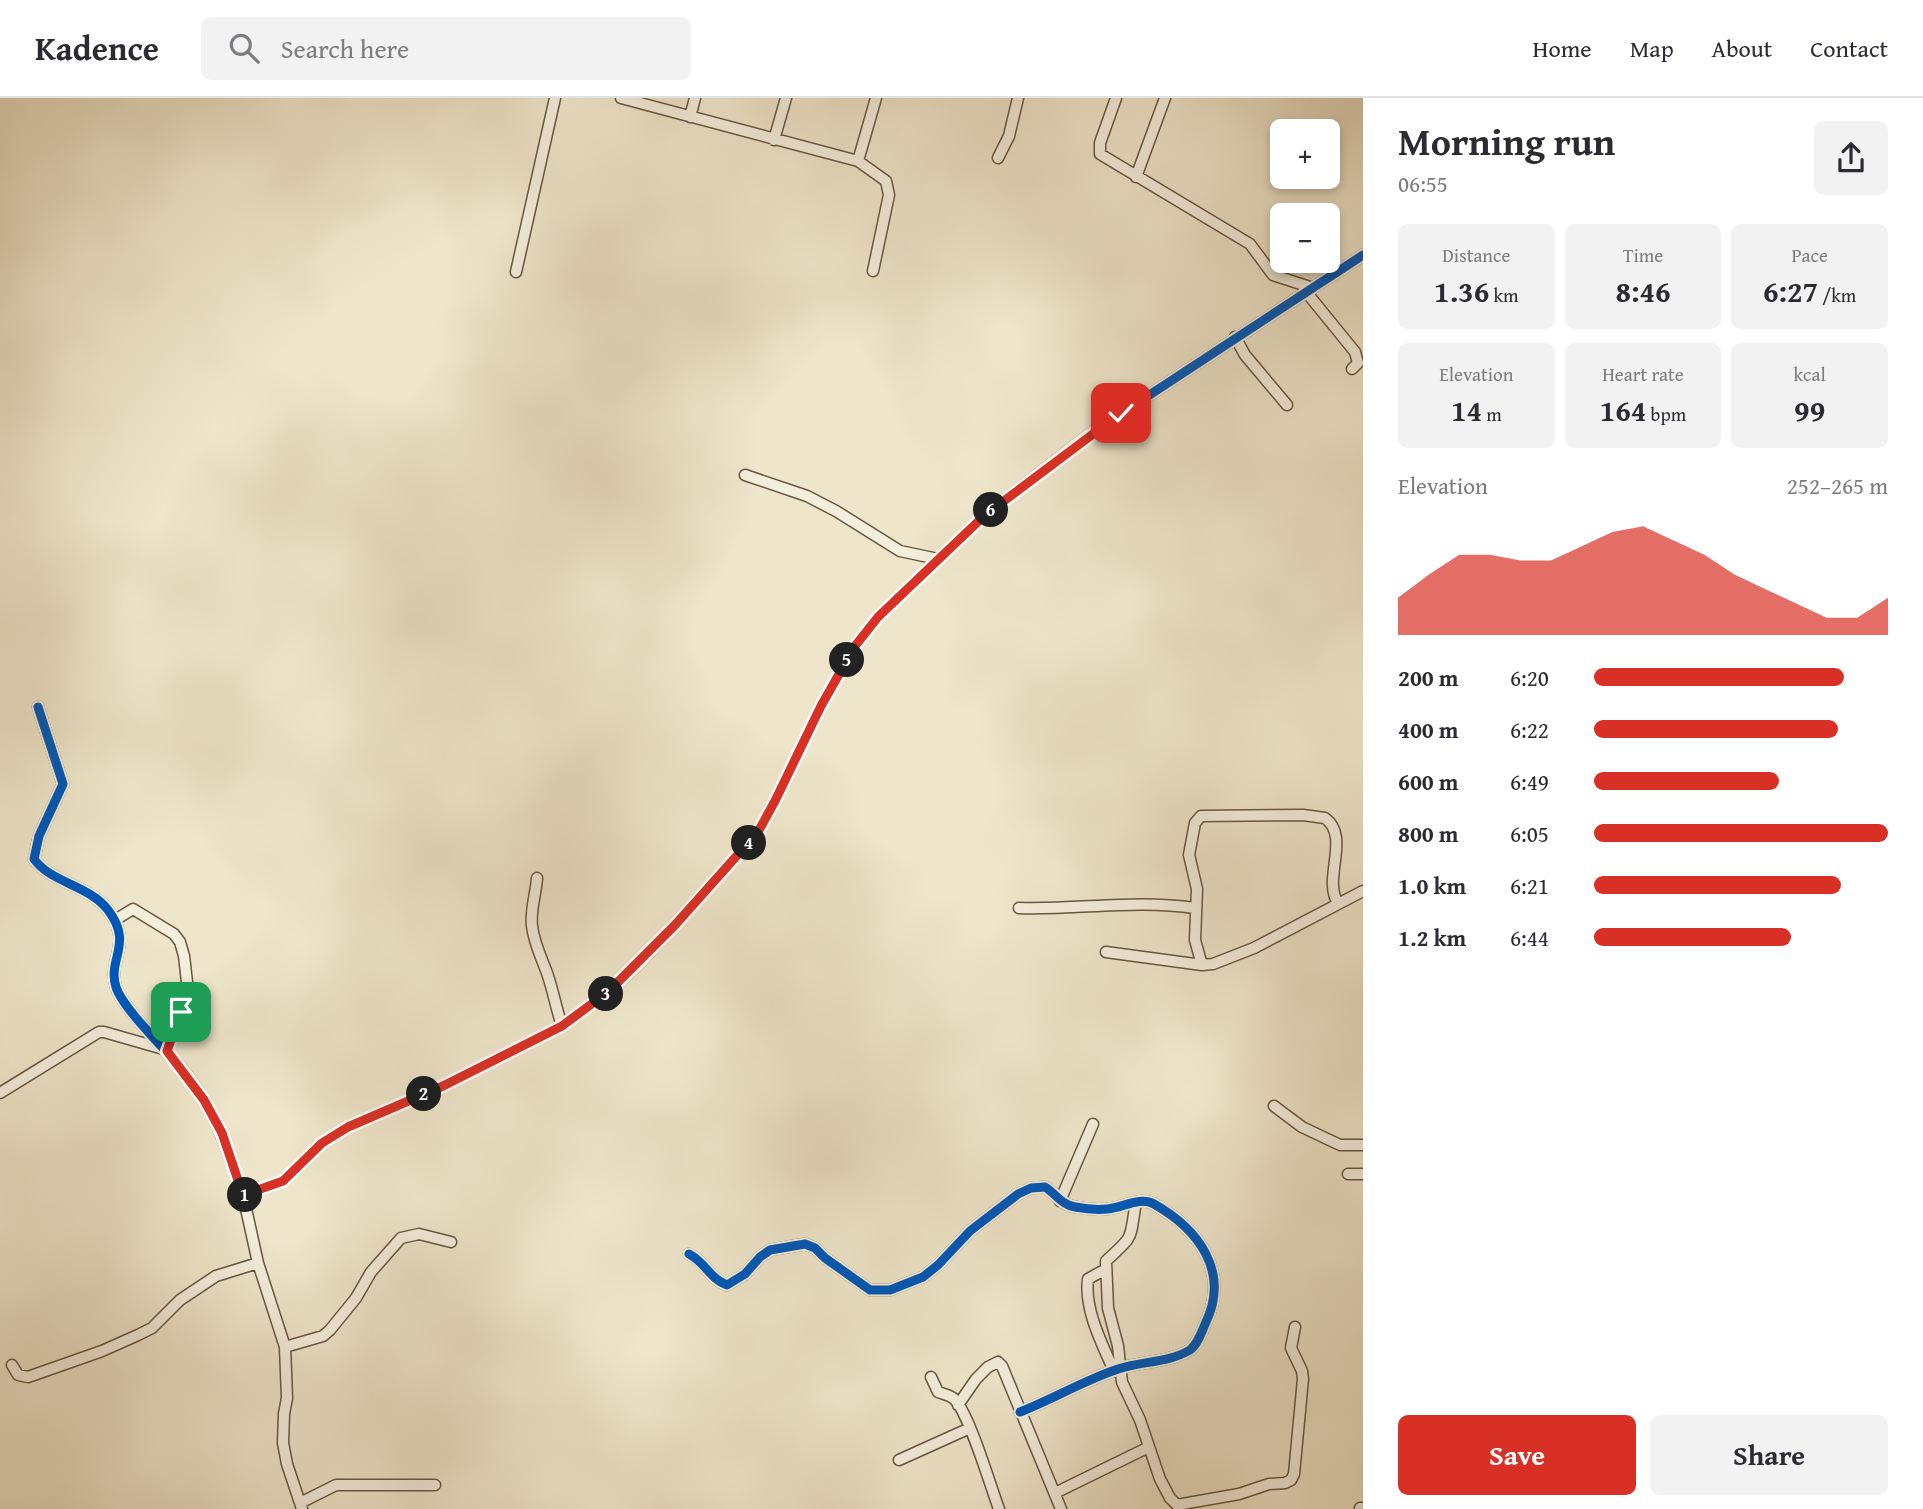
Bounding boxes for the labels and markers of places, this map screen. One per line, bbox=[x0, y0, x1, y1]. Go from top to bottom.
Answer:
pin bbox=[1091, 383, 1151, 443]
pin: 6 bbox=[974, 492, 1009, 528]
pin: 5 bbox=[830, 642, 864, 678]
pin: 4 bbox=[732, 826, 766, 860]
pin: 3 bbox=[588, 976, 624, 1012]
pin bbox=[151, 982, 211, 1042]
pin: 2 bbox=[406, 1076, 442, 1112]
pin: 1 bbox=[228, 1178, 262, 1212]

